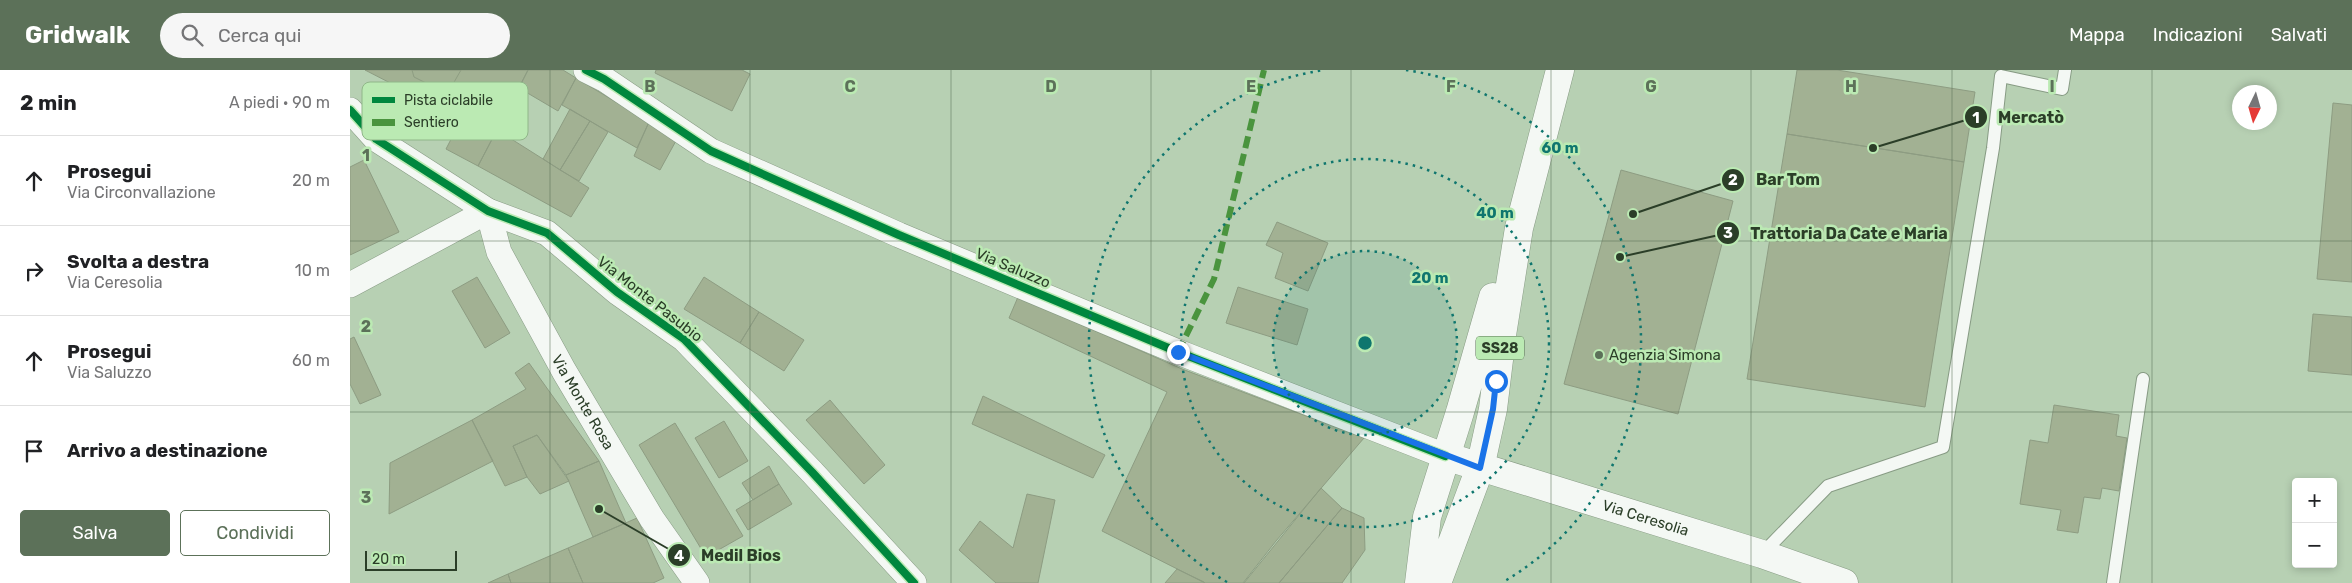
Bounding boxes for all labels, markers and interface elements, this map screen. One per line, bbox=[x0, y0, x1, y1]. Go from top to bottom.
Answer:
search box bbox=[160, 13, 510, 58]
text: Gridwalk bbox=[25, 21, 130, 49]
icon: search bbox=[178, 21, 206, 49]
text: Cerca qui bbox=[218, 24, 301, 47]
text: Mappa bbox=[2069, 24, 2125, 46]
text: Indicazioni bbox=[2153, 24, 2243, 46]
text: Salvati bbox=[2271, 24, 2327, 46]
text: B bbox=[644, 77, 656, 96]
text: C bbox=[844, 77, 856, 96]
text: D bbox=[1045, 77, 1057, 96]
text: E bbox=[1246, 77, 1256, 96]
text: F bbox=[1446, 77, 1456, 96]
text: G bbox=[1645, 77, 1657, 96]
text: H bbox=[1845, 77, 1857, 96]
text: I bbox=[2049, 77, 2055, 96]
legend bbox=[362, 82, 528, 140]
north arrow bbox=[2232, 85, 2277, 130]
text: 2 min bbox=[20, 90, 77, 115]
text: Pista ciclabile bbox=[404, 92, 493, 109]
text: A piedi · 90 m bbox=[229, 93, 330, 112]
callout: Mercatò bbox=[1963, 102, 2074, 133]
text: Mercatò bbox=[1998, 108, 2064, 127]
text: 1 bbox=[1972, 109, 1980, 127]
text: Sentiero bbox=[404, 114, 459, 131]
text: 60 m bbox=[1542, 139, 1578, 157]
text: 1 bbox=[362, 146, 370, 165]
text: Prosegui bbox=[67, 160, 151, 183]
callout: Bar Tom bbox=[1721, 164, 1830, 195]
icon: ahead bbox=[20, 167, 48, 195]
text: Bar Tom bbox=[1756, 170, 1820, 189]
text: 20 m bbox=[292, 171, 330, 190]
text: 2 bbox=[1728, 171, 1738, 189]
text: Via Circonvallazione bbox=[67, 183, 216, 202]
text: 40 m bbox=[1476, 204, 1514, 222]
callout: Trattoria Da Cate e Maria bbox=[1715, 217, 1957, 248]
text: 3 bbox=[1723, 224, 1733, 242]
text: Trattoria Da Cate e Maria bbox=[1750, 224, 1948, 243]
street label: Via Saluzzo bbox=[973, 244, 1053, 292]
text: Svolta a destra bbox=[67, 250, 209, 273]
street label: Via Monte Pasubio bbox=[594, 252, 706, 346]
icon: right bbox=[20, 257, 48, 285]
text: 10 m bbox=[295, 261, 330, 280]
text: 20 m bbox=[1412, 269, 1448, 287]
text: Via Ceresolia bbox=[67, 273, 163, 292]
text: 2 bbox=[361, 317, 371, 336]
centre of rings bbox=[1356, 334, 1374, 352]
road number: SS28 bbox=[1476, 336, 1524, 360]
text: Prosegui bbox=[67, 340, 151, 363]
route end bbox=[1167, 341, 1190, 364]
place label: Agenzia Simona bbox=[1609, 346, 1721, 364]
icon: ahead bbox=[20, 347, 48, 375]
marker: Agenzia Simona bbox=[1593, 349, 1605, 361]
text: 60 m bbox=[292, 351, 330, 370]
street label: Via Monte Rosa bbox=[548, 352, 618, 453]
text: Via Saluzzo bbox=[67, 363, 152, 382]
route start bbox=[1485, 370, 1508, 393]
icon: arrive bbox=[20, 437, 48, 465]
text: Arrivo a destinazione bbox=[67, 439, 268, 462]
map controls bbox=[2292, 478, 2337, 568]
button: + bbox=[2292, 478, 2337, 523]
text: 3 bbox=[361, 488, 371, 507]
street label: Via Ceresolia bbox=[1600, 496, 1691, 540]
button: Salva bbox=[20, 510, 170, 556]
button: Condividi bbox=[180, 510, 330, 556]
button: − bbox=[2292, 523, 2337, 568]
callout: Medil Bios bbox=[667, 540, 791, 571]
text: Medil Bios bbox=[701, 546, 781, 565]
text: 4 bbox=[674, 547, 684, 565]
scale bar bbox=[365, 548, 458, 571]
text: 20 m bbox=[372, 551, 405, 568]

